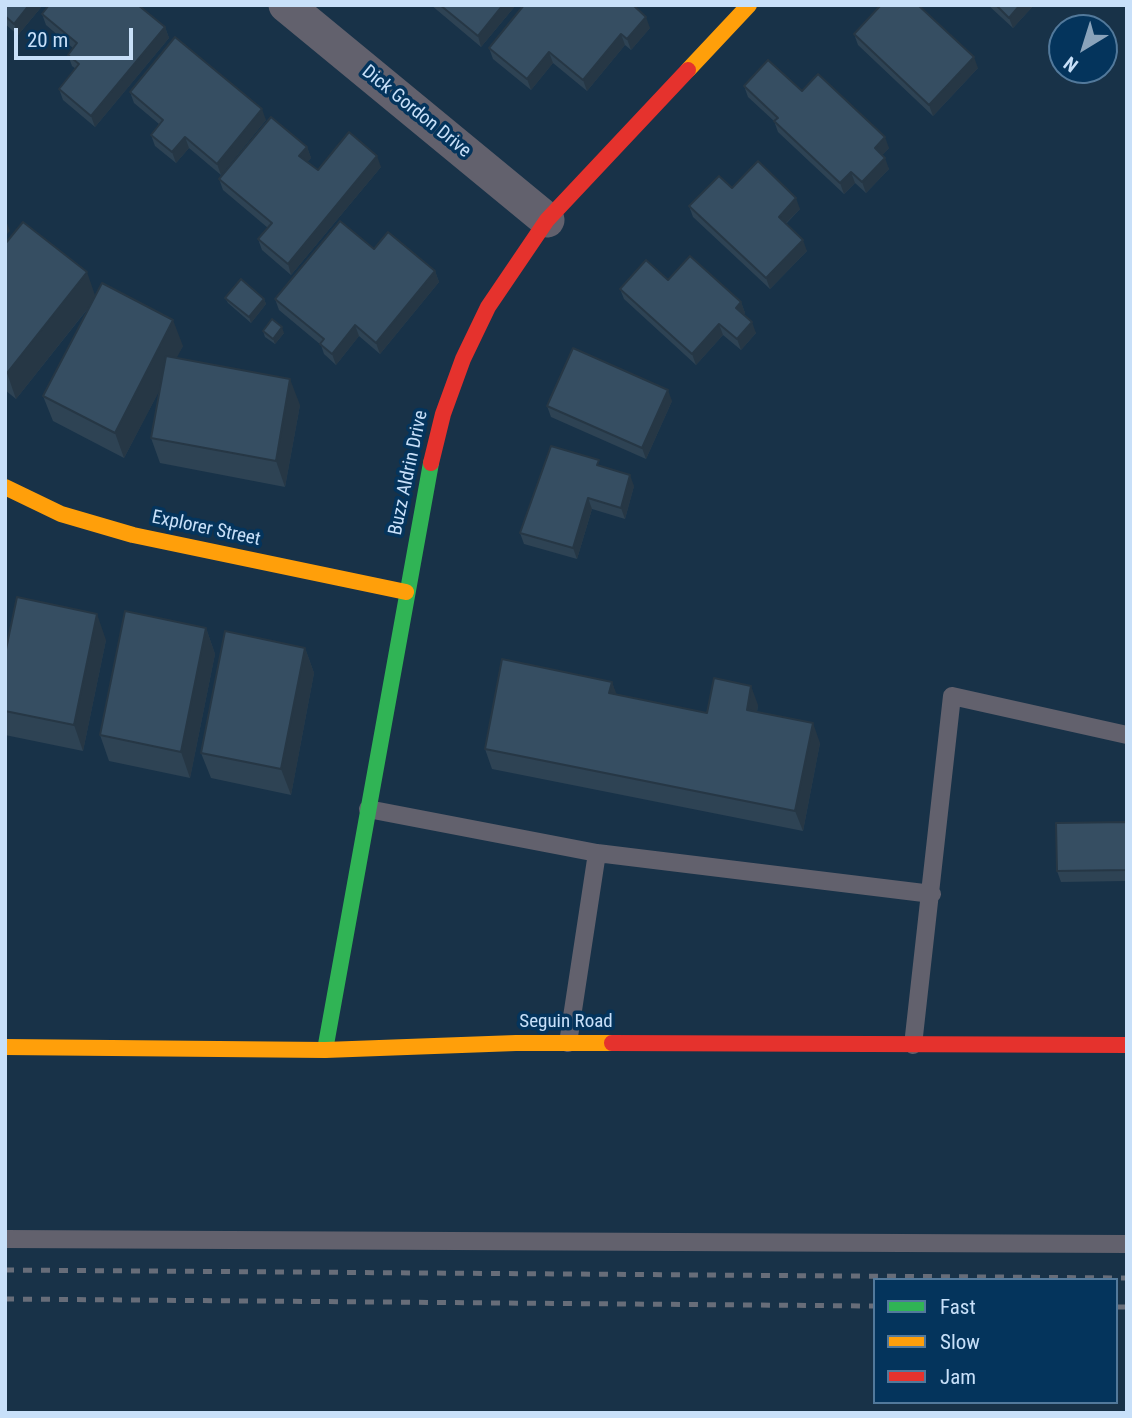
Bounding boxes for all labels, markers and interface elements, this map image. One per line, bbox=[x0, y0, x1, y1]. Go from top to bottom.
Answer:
scale bar bbox=[18, 14, 136, 58]
north arrow bbox=[1048, 14, 1118, 84]
text: 20 m bbox=[27, 28, 68, 52]
text: N bbox=[1059, 52, 1083, 77]
street label: Dick Gordon Drive bbox=[357, 61, 475, 163]
street label: Buzz Aldrin Drive bbox=[385, 409, 433, 537]
street label: Explorer Street bbox=[150, 506, 262, 552]
street label: Seguin Road bbox=[519, 1011, 613, 1033]
legend bbox=[873, 1278, 1118, 1404]
text: Fast bbox=[940, 1295, 976, 1319]
text: Slow bbox=[940, 1330, 980, 1354]
text: Jam bbox=[940, 1365, 976, 1389]

